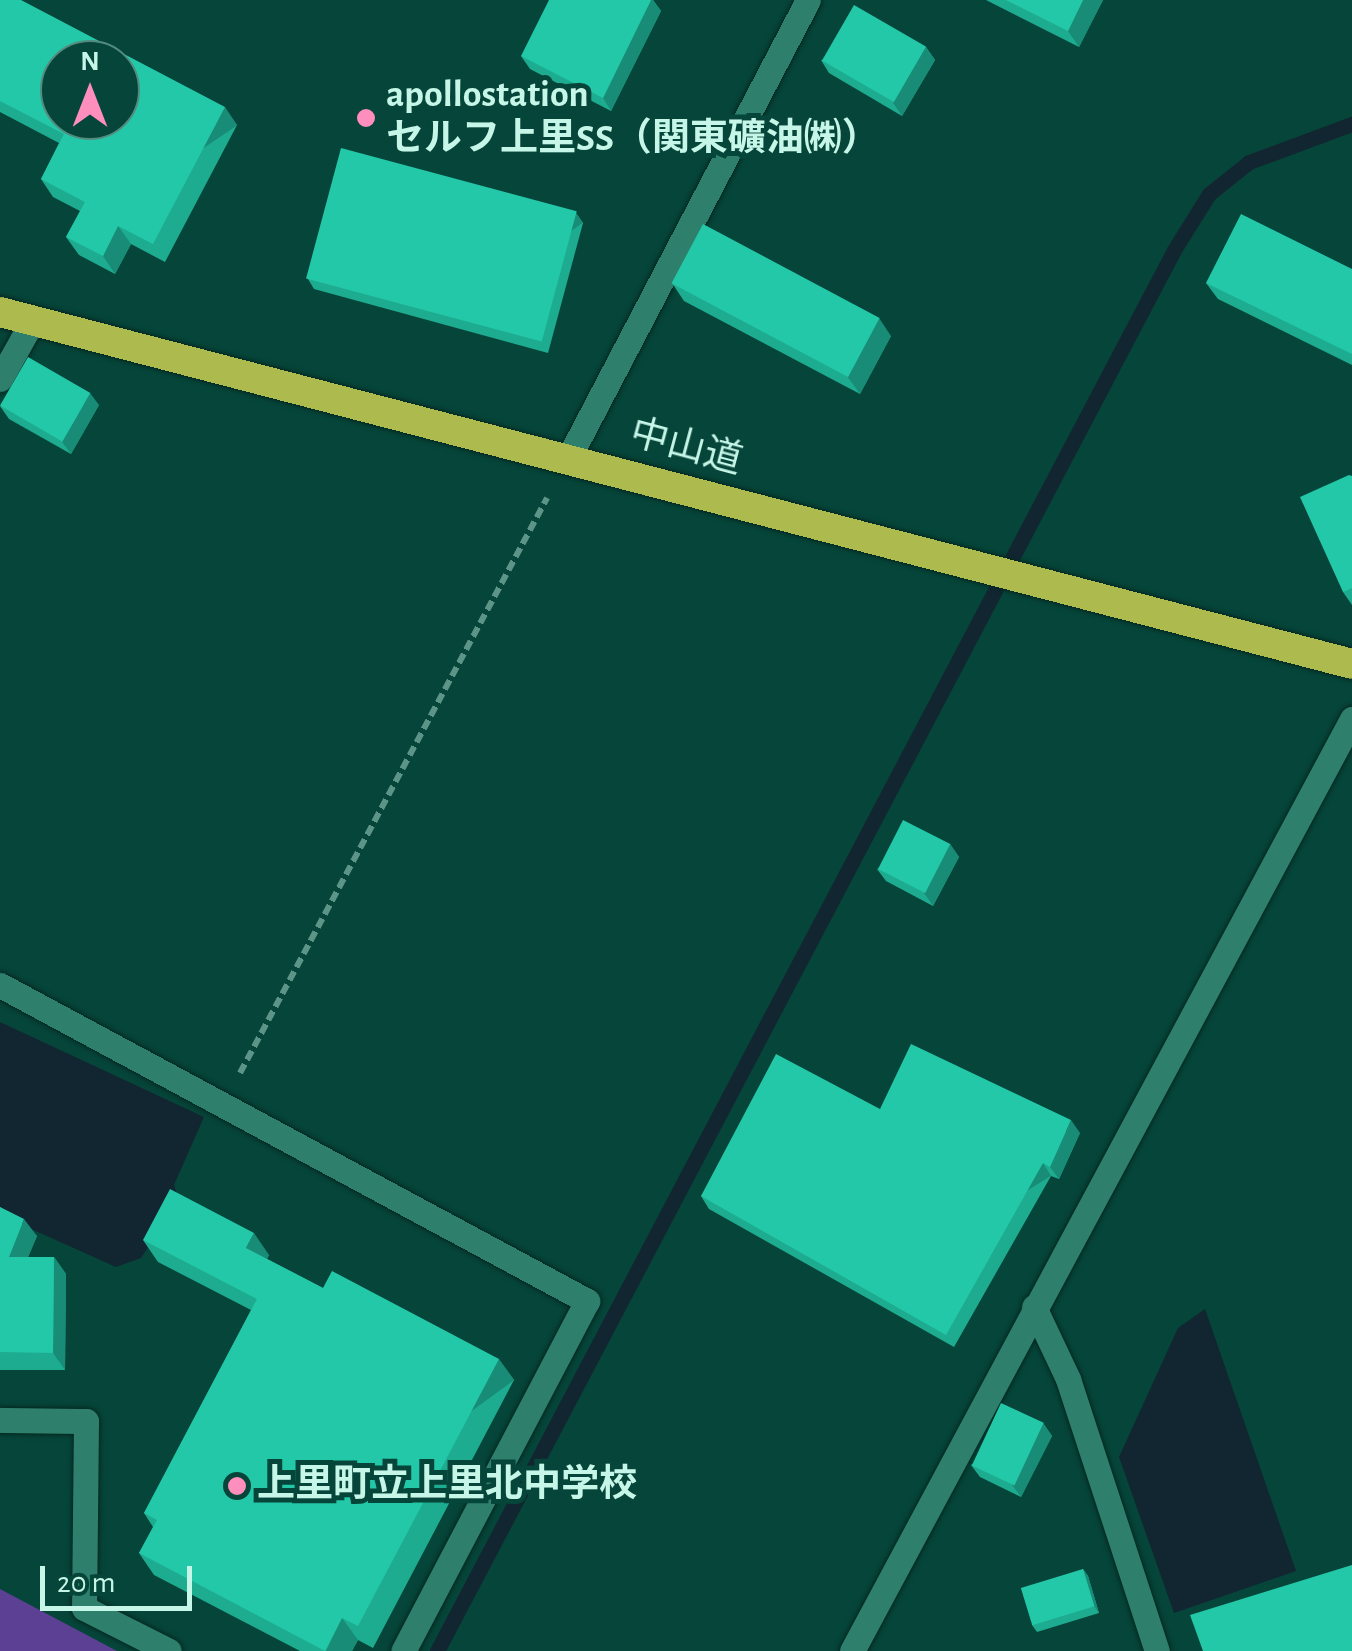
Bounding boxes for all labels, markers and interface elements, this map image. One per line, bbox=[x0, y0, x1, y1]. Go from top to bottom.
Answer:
north arrow bbox=[40, 40, 140, 140]
text: N bbox=[80, 48, 100, 76]
place label: apollostation セルフ上里SS（関東礦油㈱） bbox=[386, 73, 880, 162]
marker: apollostation セルフ上里SS（関東礦油㈱） bbox=[355, 107, 377, 129]
street label: 中山道 bbox=[625, 411, 747, 485]
place label: 上里町立上里北中学校 bbox=[257, 1463, 637, 1509]
marker: 上里町立上里北中学校 bbox=[226, 1475, 248, 1497]
scale bar bbox=[45, 1546, 198, 1608]
text: 20 m bbox=[57, 1568, 115, 1598]

